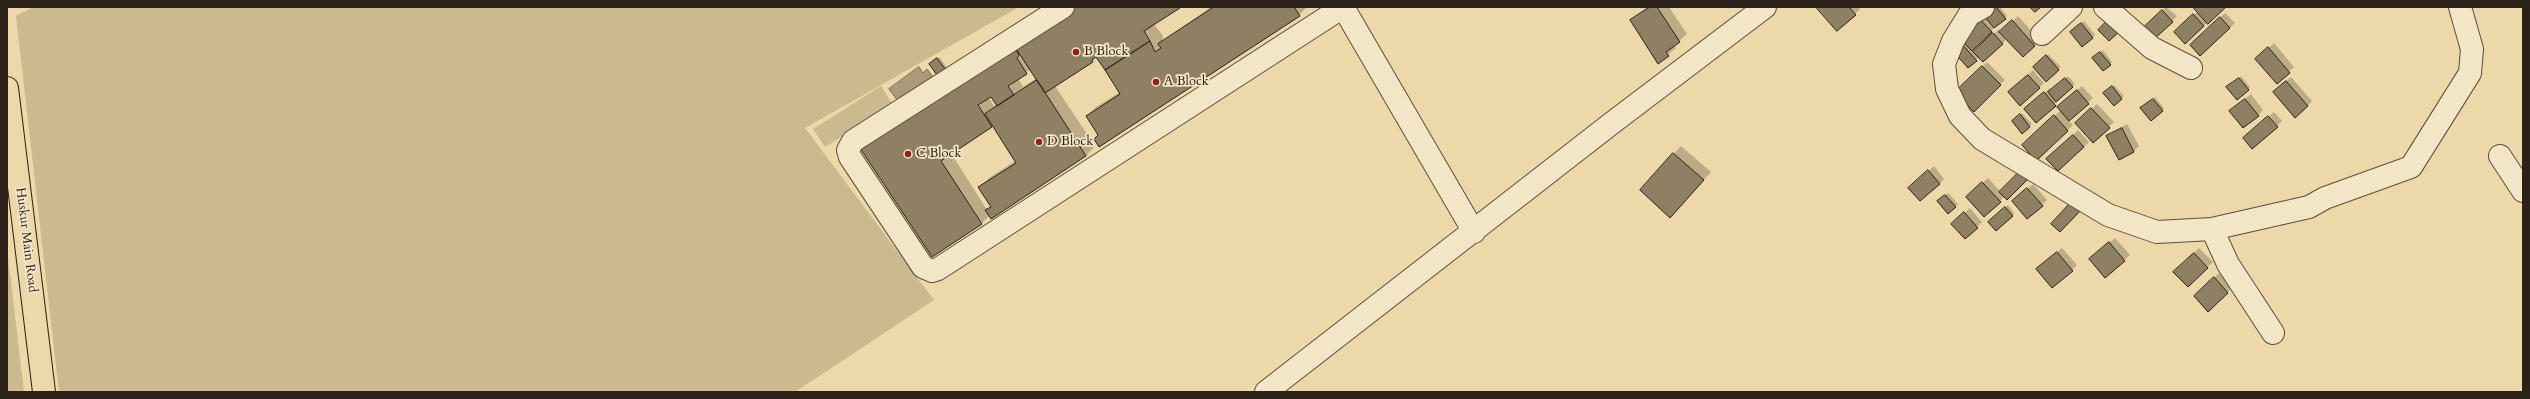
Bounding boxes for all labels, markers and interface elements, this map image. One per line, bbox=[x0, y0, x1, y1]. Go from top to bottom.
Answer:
place label: B Block bbox=[1084, 44, 1128, 60]
marker: B Block bbox=[1071, 47, 1081, 57]
place label: A Block bbox=[1164, 74, 1209, 90]
marker: A Block bbox=[1151, 77, 1161, 87]
place label: D Block bbox=[1047, 134, 1093, 150]
marker: D Block bbox=[1034, 137, 1044, 147]
place label: C Block bbox=[916, 146, 961, 162]
marker: C Block bbox=[903, 149, 913, 159]
street label: Huskur Main Road bbox=[12, 187, 40, 293]

